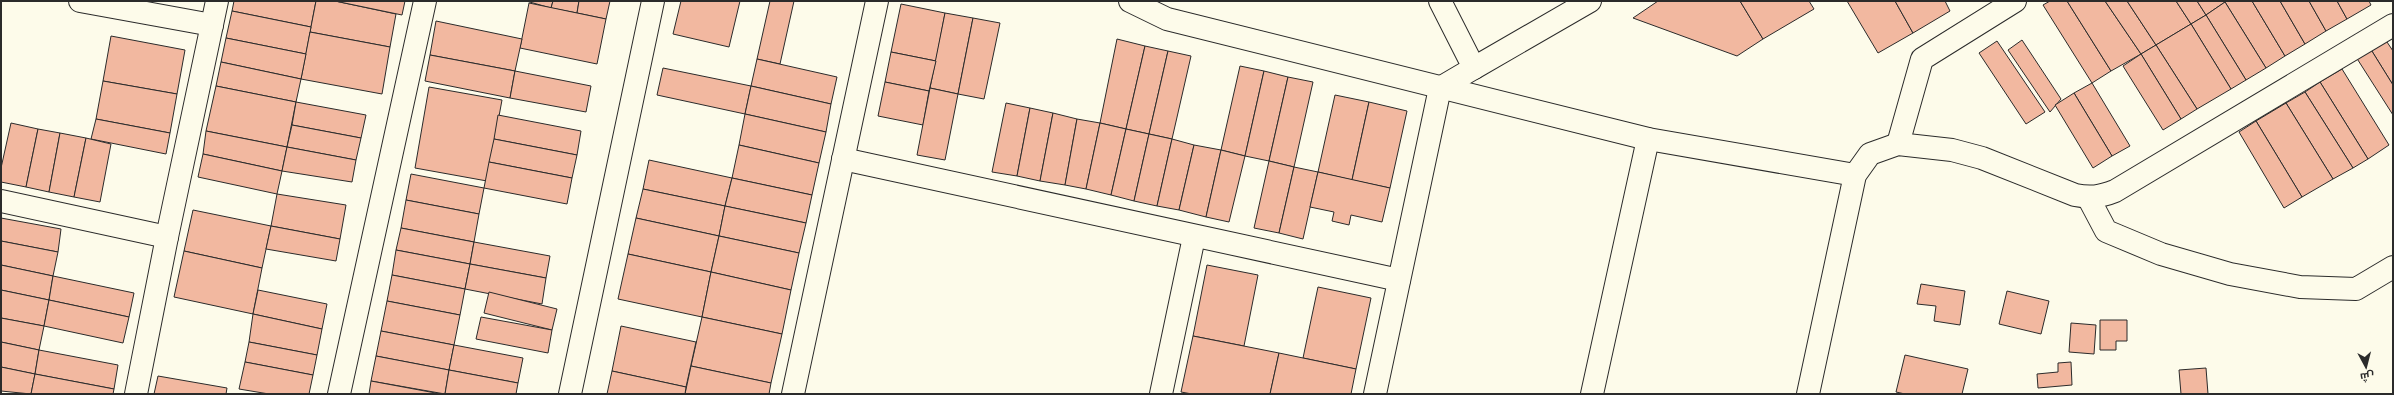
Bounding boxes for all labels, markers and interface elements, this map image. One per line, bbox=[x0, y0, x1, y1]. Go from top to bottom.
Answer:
north arrow bbox=[2346, 347, 2386, 387]
text: ش bbox=[2359, 368, 2375, 386]

